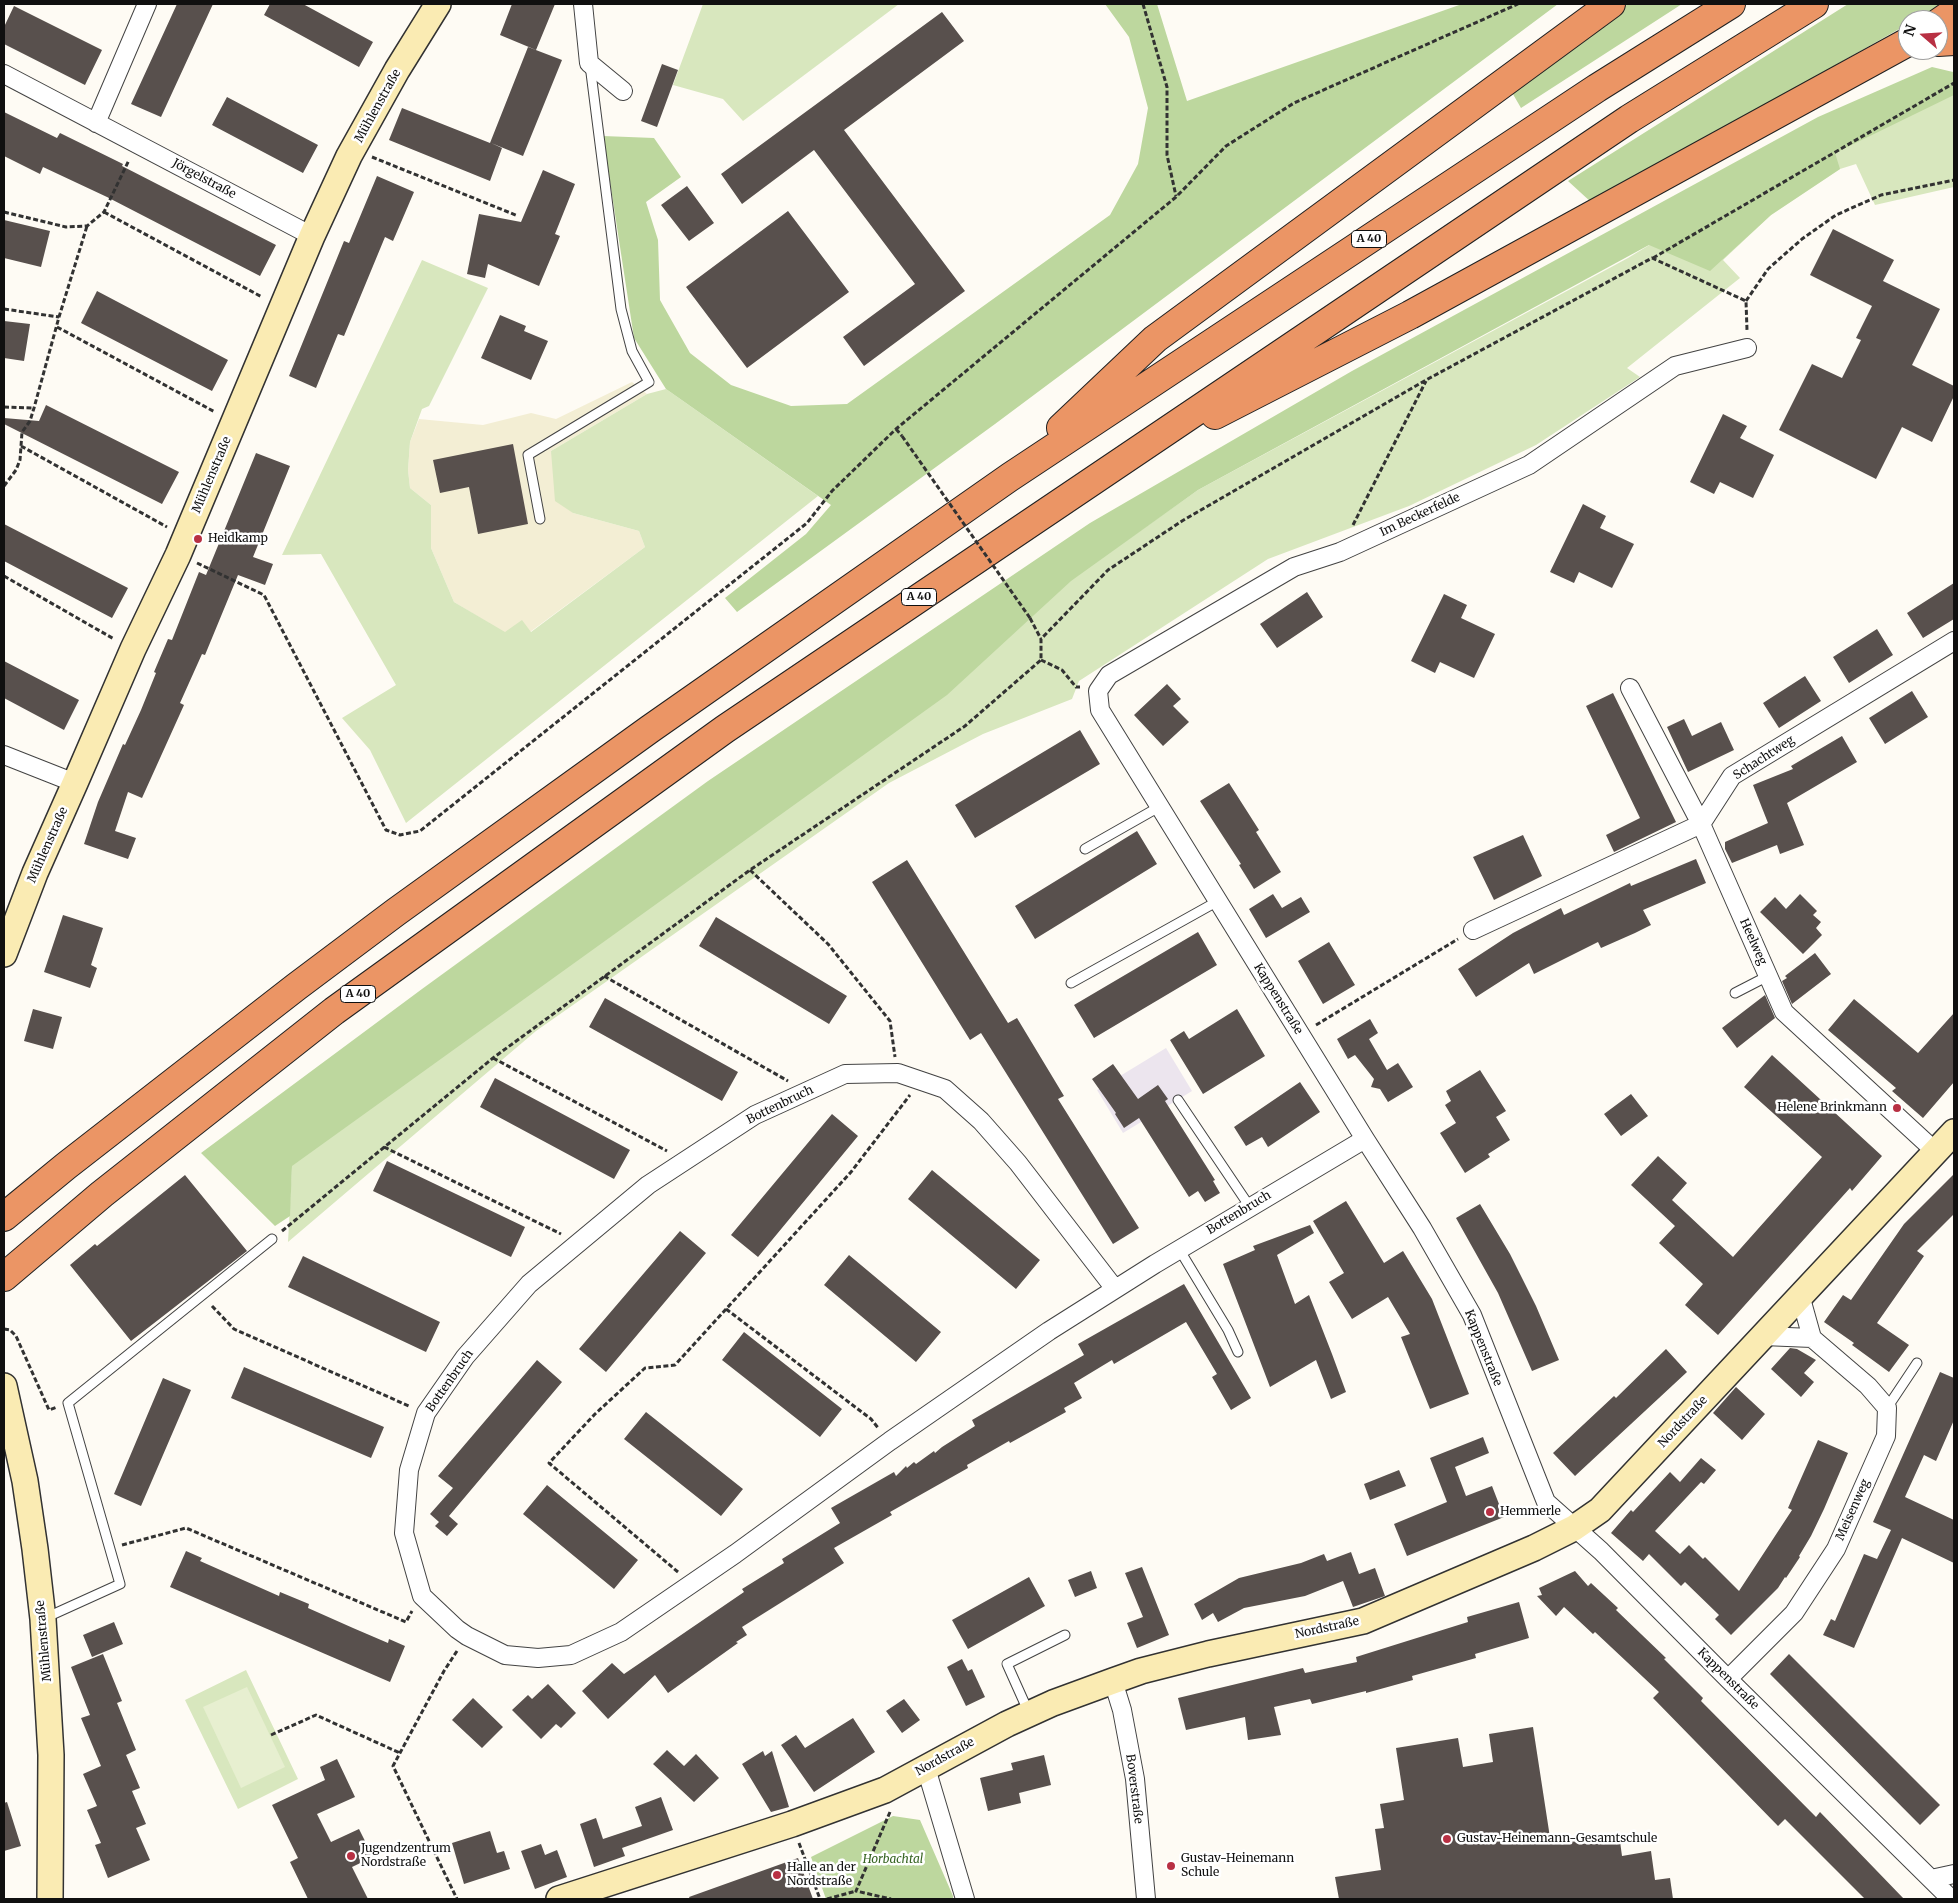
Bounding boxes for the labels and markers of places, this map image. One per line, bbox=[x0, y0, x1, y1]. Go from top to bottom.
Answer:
place label: Heidkamp bbox=[208, 532, 268, 546]
marker: Heidkamp bbox=[192, 533, 204, 545]
place label: Helene Brinkmann bbox=[1777, 1101, 1887, 1115]
marker: Helene Brinkmann bbox=[1891, 1102, 1903, 1114]
place label: Hemmerle bbox=[1500, 1505, 1561, 1519]
marker: Hemmerle bbox=[1484, 1506, 1496, 1518]
place label: Gustav-Heinemann-Gesamtschule bbox=[1457, 1832, 1657, 1846]
marker: Gustav-Heinemann-Gesamtschule bbox=[1441, 1833, 1453, 1845]
place label: Jugendzentrum Nordstraße bbox=[361, 1842, 451, 1870]
marker: Jugendzentrum Nordstraße bbox=[345, 1850, 357, 1862]
place label: Gustav-Heinemann Schule bbox=[1181, 1852, 1294, 1880]
marker: Gustav-Heinemann Schule bbox=[1165, 1860, 1177, 1872]
place label: Halle an der Nordstraße bbox=[787, 1861, 856, 1889]
marker: Halle an der Nordstraße bbox=[771, 1869, 783, 1881]

